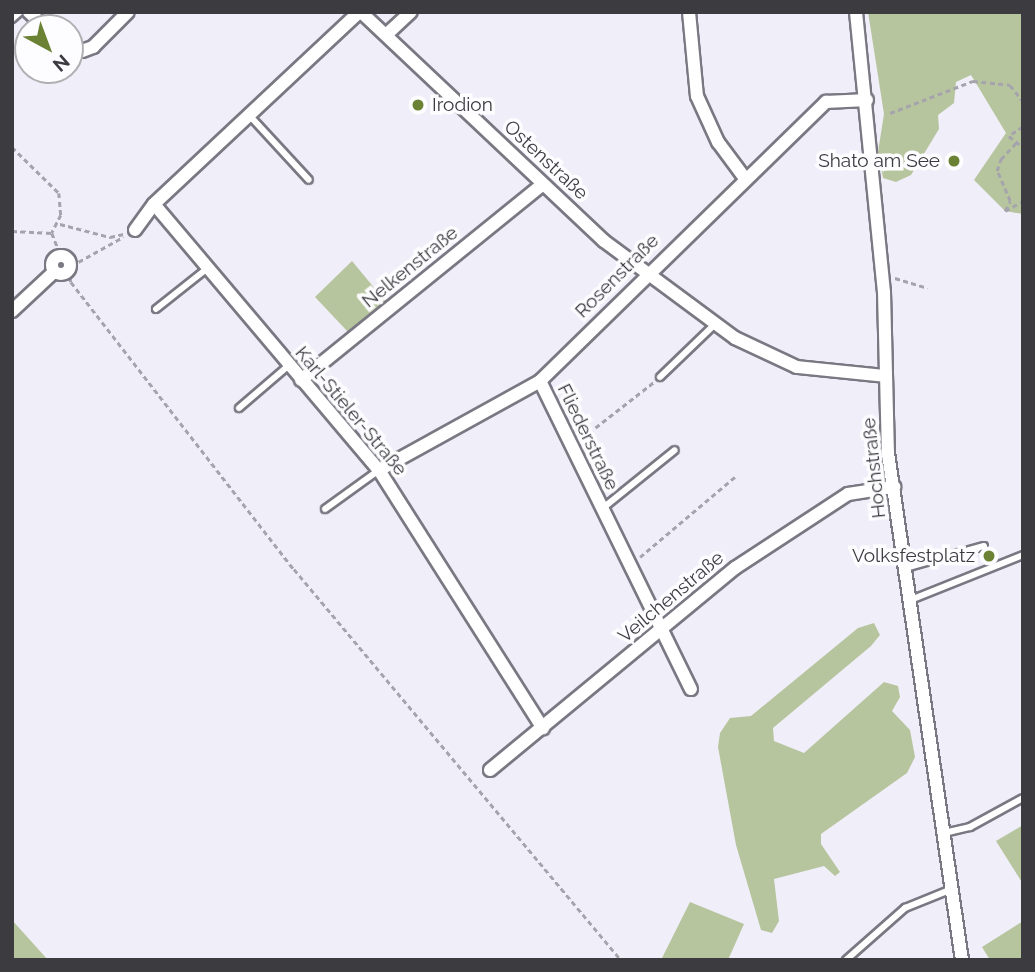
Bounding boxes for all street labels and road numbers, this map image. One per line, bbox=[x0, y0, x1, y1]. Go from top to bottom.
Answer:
street label: Ostenstraße bbox=[499, 116, 593, 204]
street label: Nelkenstraße bbox=[357, 221, 463, 313]
street label: Rosenstraße bbox=[570, 229, 664, 323]
street label: Karl-Stieler-Straße bbox=[290, 342, 412, 480]
street label: Fliederstraße bbox=[552, 380, 624, 494]
street label: Hochstraße bbox=[857, 417, 891, 519]
street label: Veilchenstraße bbox=[614, 546, 728, 648]

